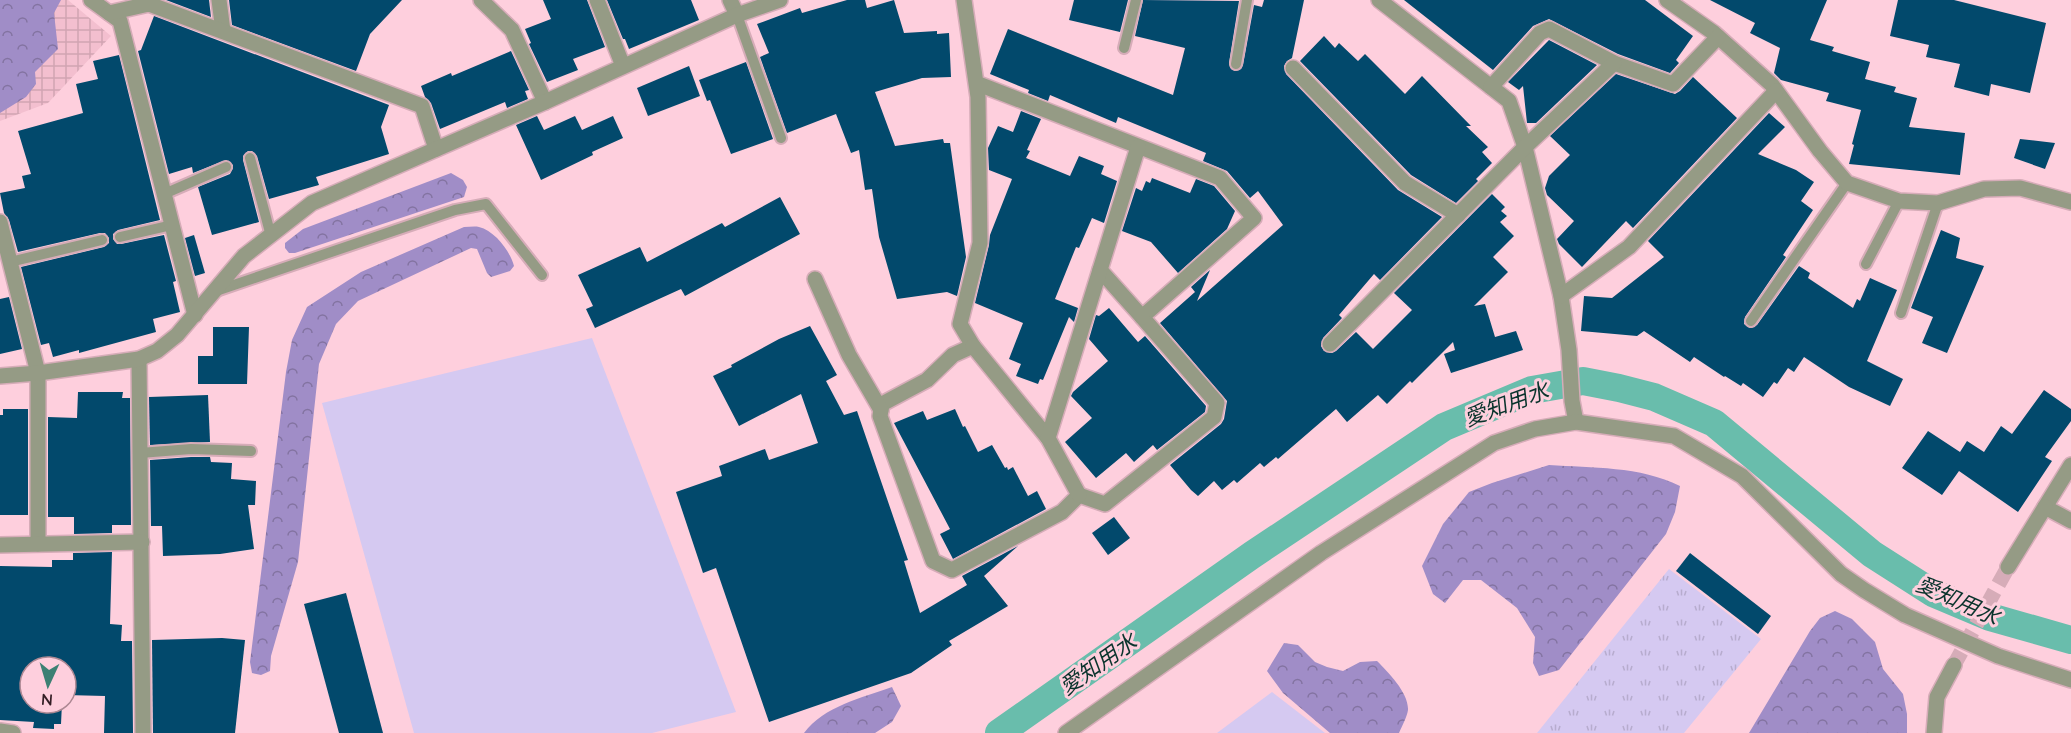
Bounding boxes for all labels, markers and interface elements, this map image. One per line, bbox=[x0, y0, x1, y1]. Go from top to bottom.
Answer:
water label: 愛知用水 bbox=[1460, 375, 1554, 432]
water label: 愛知用水 bbox=[1912, 569, 2006, 631]
water label: 愛知用水 bbox=[1054, 626, 1144, 701]
north arrow bbox=[18, 655, 78, 715]
text: N bbox=[40, 690, 54, 710]

